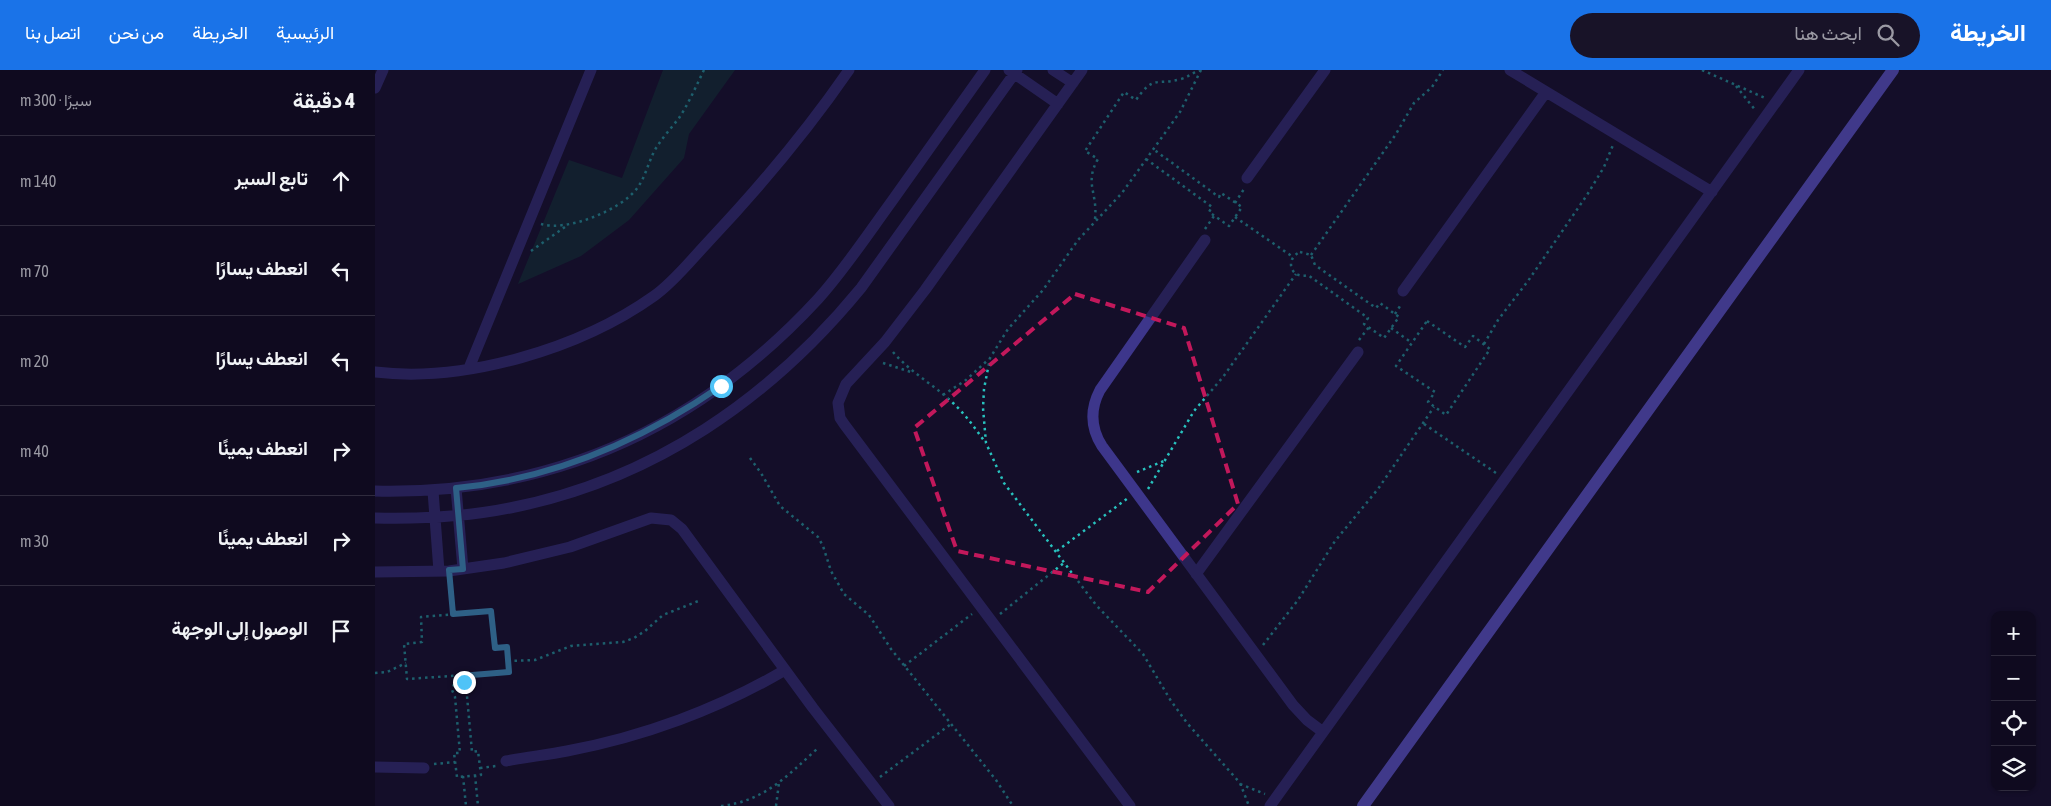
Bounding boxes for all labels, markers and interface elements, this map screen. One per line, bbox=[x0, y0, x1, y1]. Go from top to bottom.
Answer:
search box bbox=[1570, 13, 1920, 58]
text: الخريطة bbox=[1950, 19, 2026, 46]
icon: search bbox=[1874, 21, 1902, 49]
text: اتصل بنا bbox=[25, 22, 81, 43]
text: من نحن bbox=[109, 22, 164, 43]
text: الخريطة bbox=[192, 22, 248, 43]
text: الرئيسية bbox=[276, 22, 334, 43]
text: ابحث هنا bbox=[1794, 22, 1862, 44]
text: 4 دقيقة bbox=[293, 88, 355, 112]
text: سيرًا · 300 m bbox=[20, 91, 92, 109]
text: تابع السير bbox=[235, 167, 308, 189]
icon: ahead bbox=[327, 167, 355, 195]
text: 140 m bbox=[20, 172, 56, 190]
text: انعطف يسارًا bbox=[215, 257, 308, 279]
icon: left bbox=[327, 257, 355, 285]
text: 70 m bbox=[20, 262, 49, 280]
text: انعطف يسارًا bbox=[215, 347, 308, 369]
icon: left bbox=[327, 347, 355, 375]
text: 20 m bbox=[20, 352, 49, 370]
route start bbox=[710, 375, 733, 398]
text: انعطف يمينًا bbox=[218, 437, 308, 459]
icon: right bbox=[327, 437, 355, 465]
text: 40 m bbox=[20, 442, 49, 460]
text: انعطف يمينًا bbox=[218, 527, 308, 549]
icon: right bbox=[327, 527, 355, 555]
text: 30 m bbox=[20, 532, 49, 550]
map controls bbox=[1991, 611, 2036, 791]
button: + bbox=[1991, 611, 2036, 656]
text: الوصول إلى الوجهة bbox=[171, 617, 308, 639]
icon: arrive bbox=[327, 617, 355, 645]
button: − bbox=[1991, 656, 2036, 701]
route end bbox=[453, 671, 476, 694]
button: locate bbox=[1991, 701, 2036, 746]
button: layers bbox=[1991, 746, 2036, 791]

